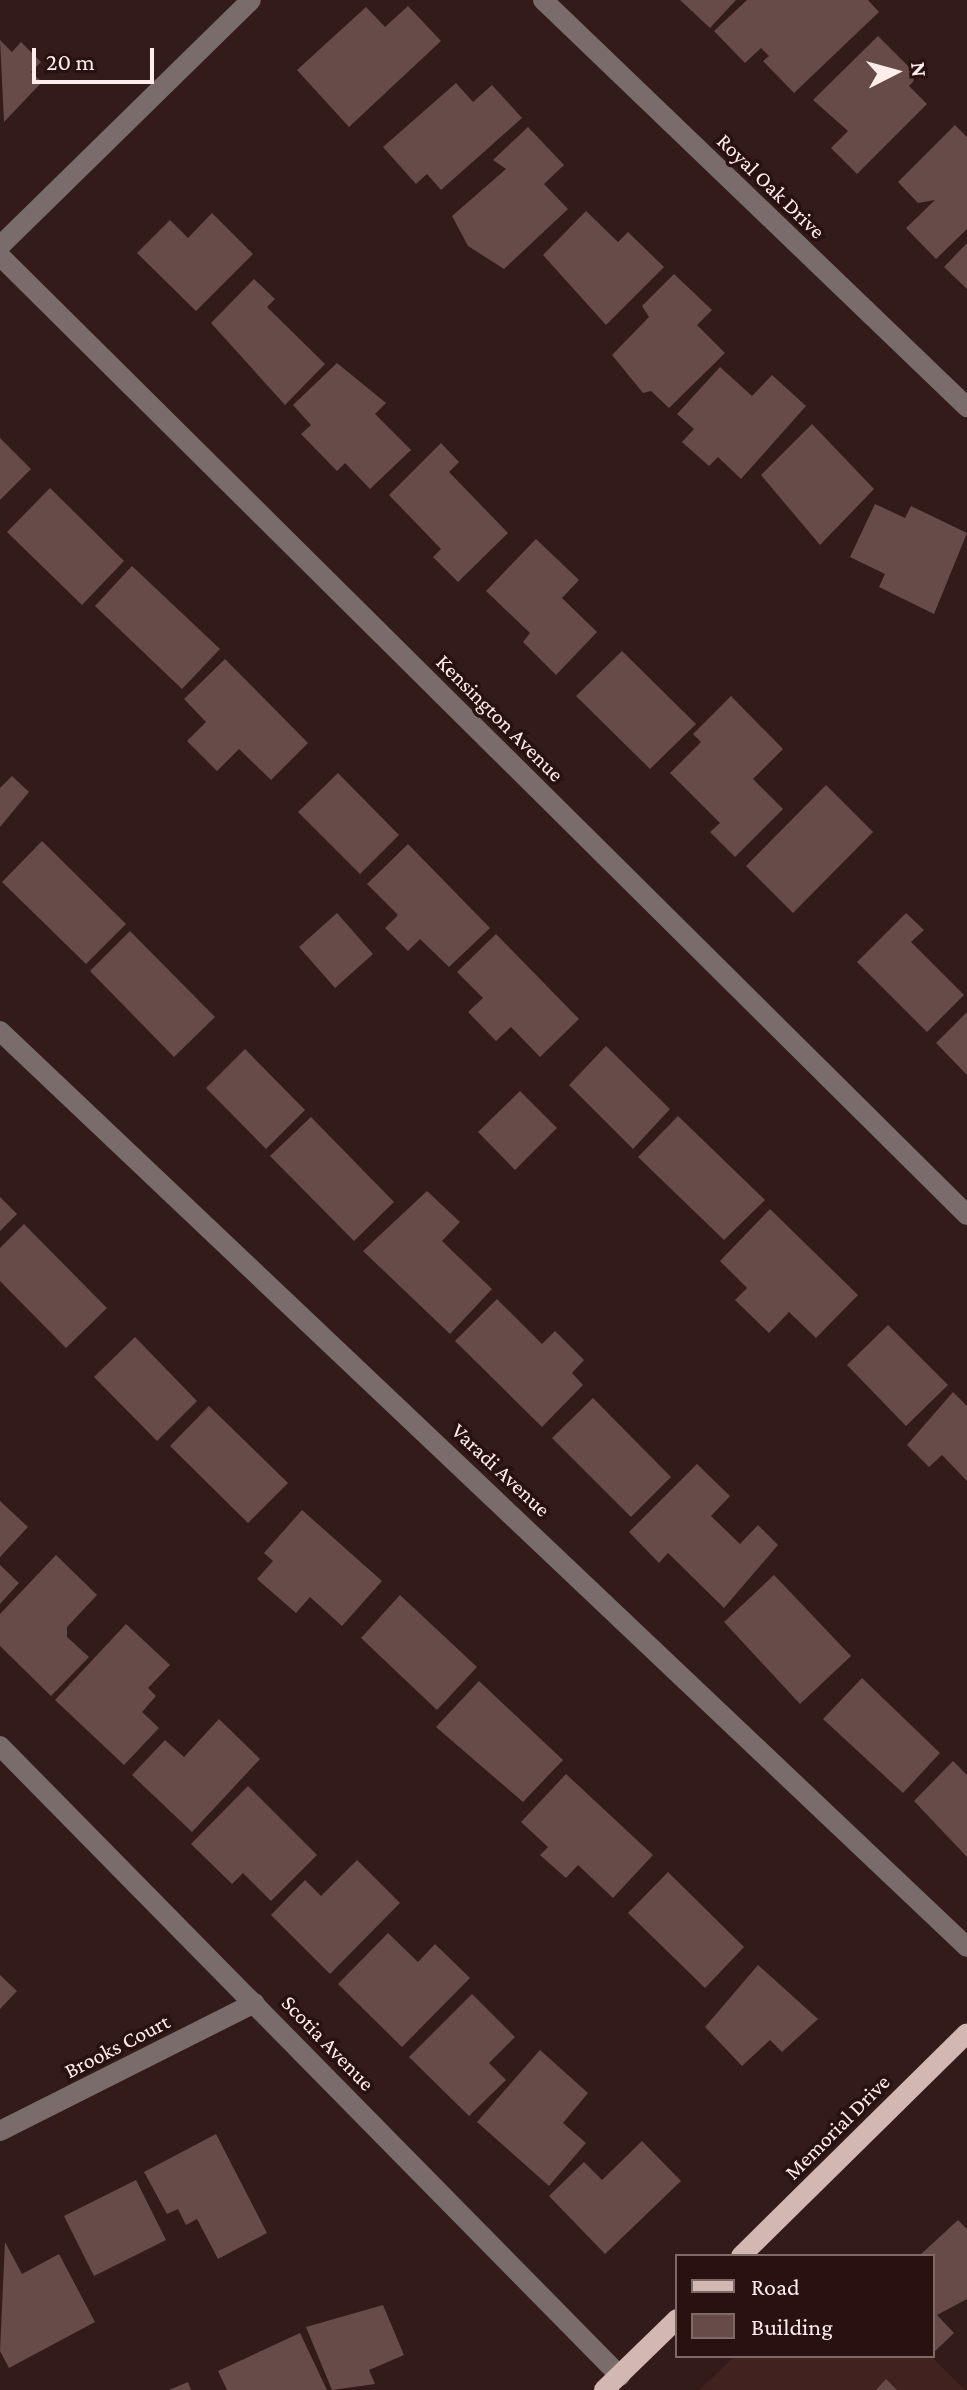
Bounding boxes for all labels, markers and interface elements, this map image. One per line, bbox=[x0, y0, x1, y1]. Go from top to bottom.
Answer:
scale bar bbox=[36, 32, 158, 82]
north arrow bbox=[855, 32, 935, 112]
text: 20 m bbox=[46, 48, 95, 75]
text: N bbox=[906, 61, 933, 78]
street label: Royal Oak Drive bbox=[711, 128, 831, 244]
street label: Kensington Avenue bbox=[431, 649, 569, 787]
street label: Varadi Avenue bbox=[446, 1418, 556, 1522]
street label: Scotia Avenue bbox=[276, 1990, 380, 2096]
street label: Brooks Court bbox=[60, 2008, 174, 2084]
street label: Memorial Drive bbox=[779, 2069, 895, 2185]
legend bbox=[675, 2254, 935, 2358]
text: Road bbox=[751, 2273, 800, 2300]
text: Building bbox=[751, 2313, 833, 2340]

